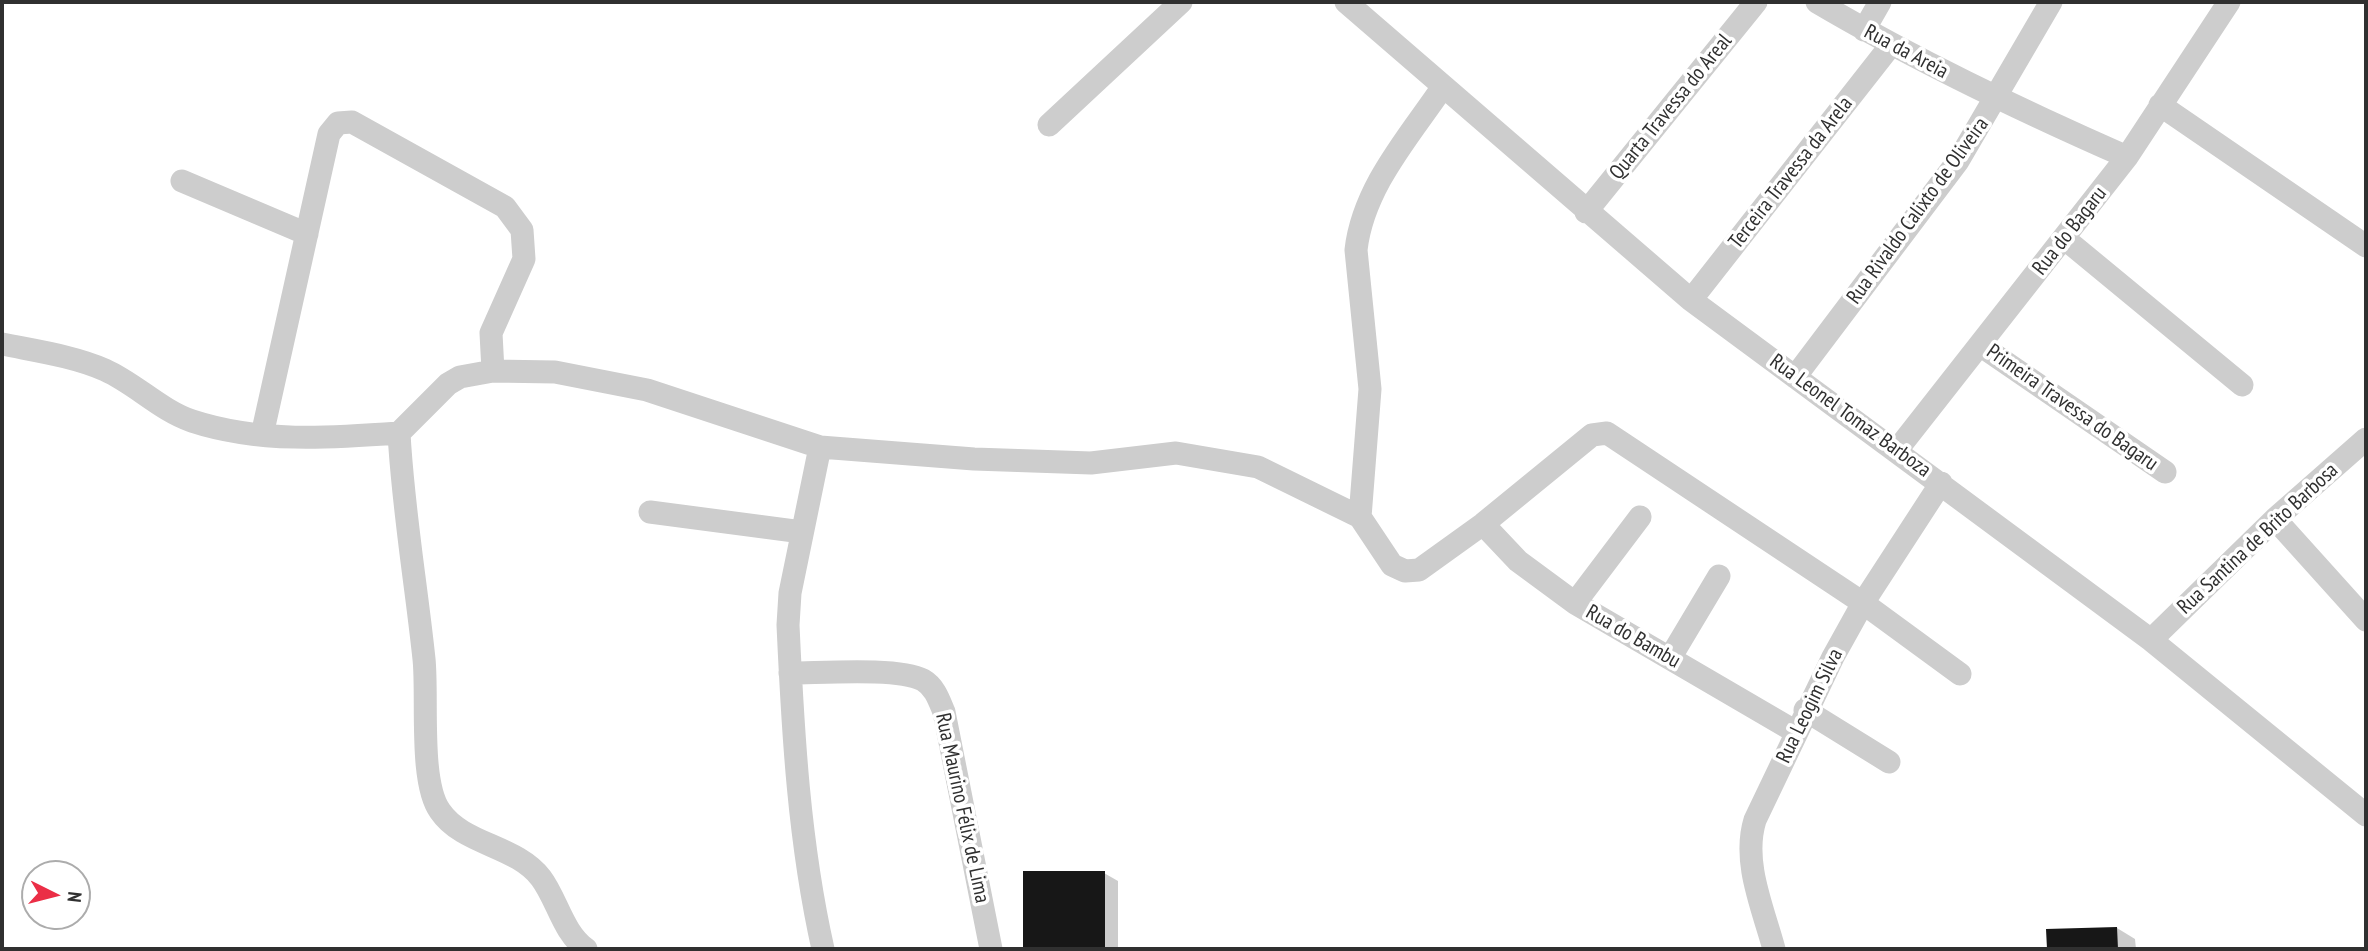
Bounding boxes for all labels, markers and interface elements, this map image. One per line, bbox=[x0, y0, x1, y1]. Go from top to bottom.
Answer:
street label: Rua da Areia bbox=[1860, 19, 1952, 85]
street label: Quarta Travessa do Areal bbox=[1605, 29, 1737, 185]
street label: Terceira Travessa da Arela bbox=[1724, 92, 1858, 254]
street label: Rua Rivaldo Calixto de Oliveira bbox=[1842, 113, 1994, 309]
street label: Rua do Bagaru bbox=[2028, 182, 2112, 280]
street label: Primeira Travessa do Bagaru bbox=[1981, 339, 2163, 477]
street label: Rua Leonel Tomaz Barboza bbox=[1765, 349, 1935, 483]
street label: Rua Santina de Brito Barbosa bbox=[2172, 458, 2344, 620]
street label: Rua do Bambu bbox=[1581, 600, 1685, 674]
street label: Rua Leogim Silva bbox=[1771, 645, 1849, 767]
street label: Rua Maurino Félix de Lima bbox=[930, 711, 994, 905]
north arrow bbox=[21, 860, 91, 930]
text: N bbox=[62, 891, 87, 903]

